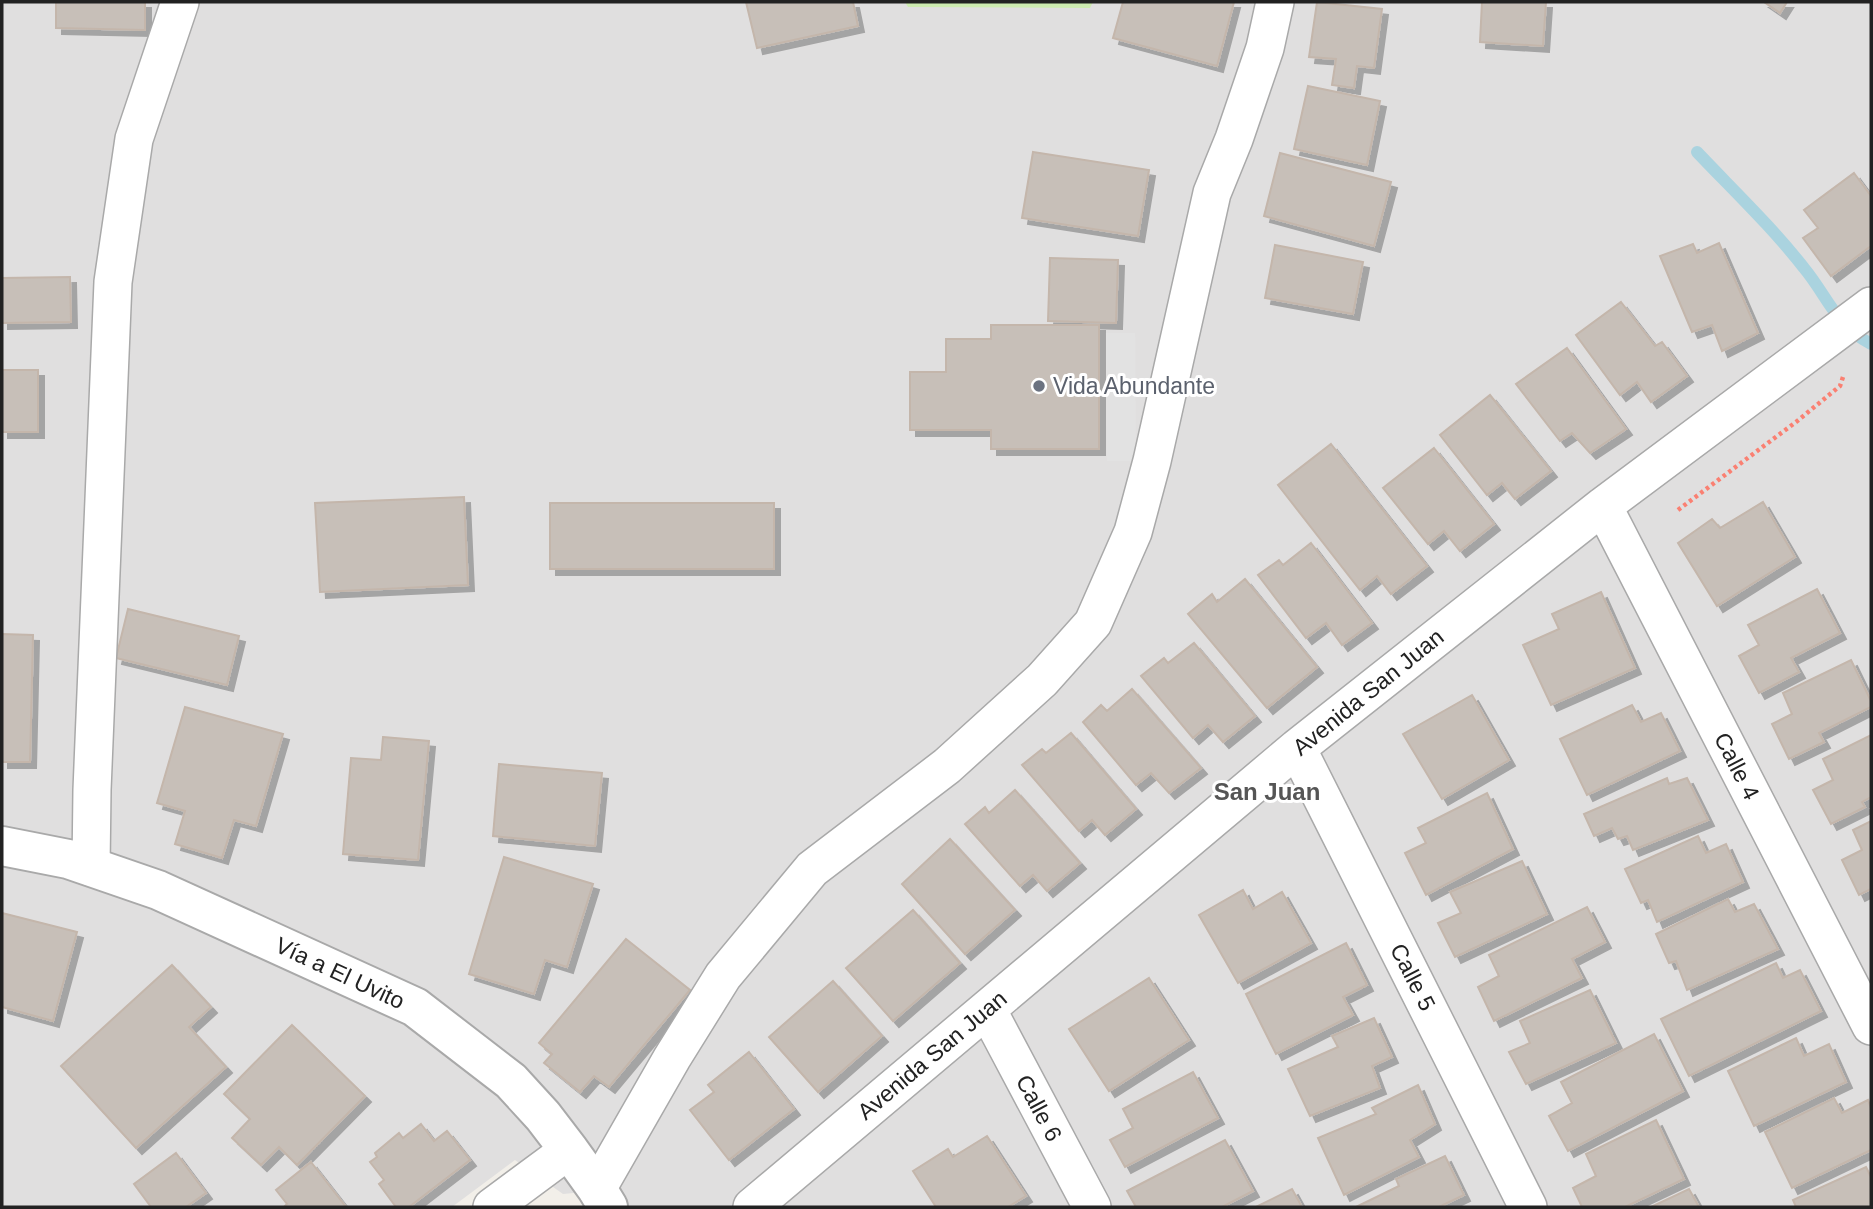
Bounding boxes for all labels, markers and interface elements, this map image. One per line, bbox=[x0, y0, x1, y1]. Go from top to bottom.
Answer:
place label: Vida Abundante bbox=[1053, 373, 1215, 399]
marker: Vida Abundante bbox=[1031, 378, 1047, 394]
street label: Avenida San Juan bbox=[1287, 623, 1449, 761]
street label: Calle 4 bbox=[1709, 728, 1765, 804]
district label: San Juan bbox=[1214, 778, 1320, 805]
street label: Vía a El Uvito bbox=[271, 932, 409, 1014]
street label: Calle 5 bbox=[1385, 939, 1441, 1015]
street label: Avenida San Juan bbox=[852, 985, 1012, 1125]
street label: Calle 6 bbox=[1011, 1070, 1067, 1146]

